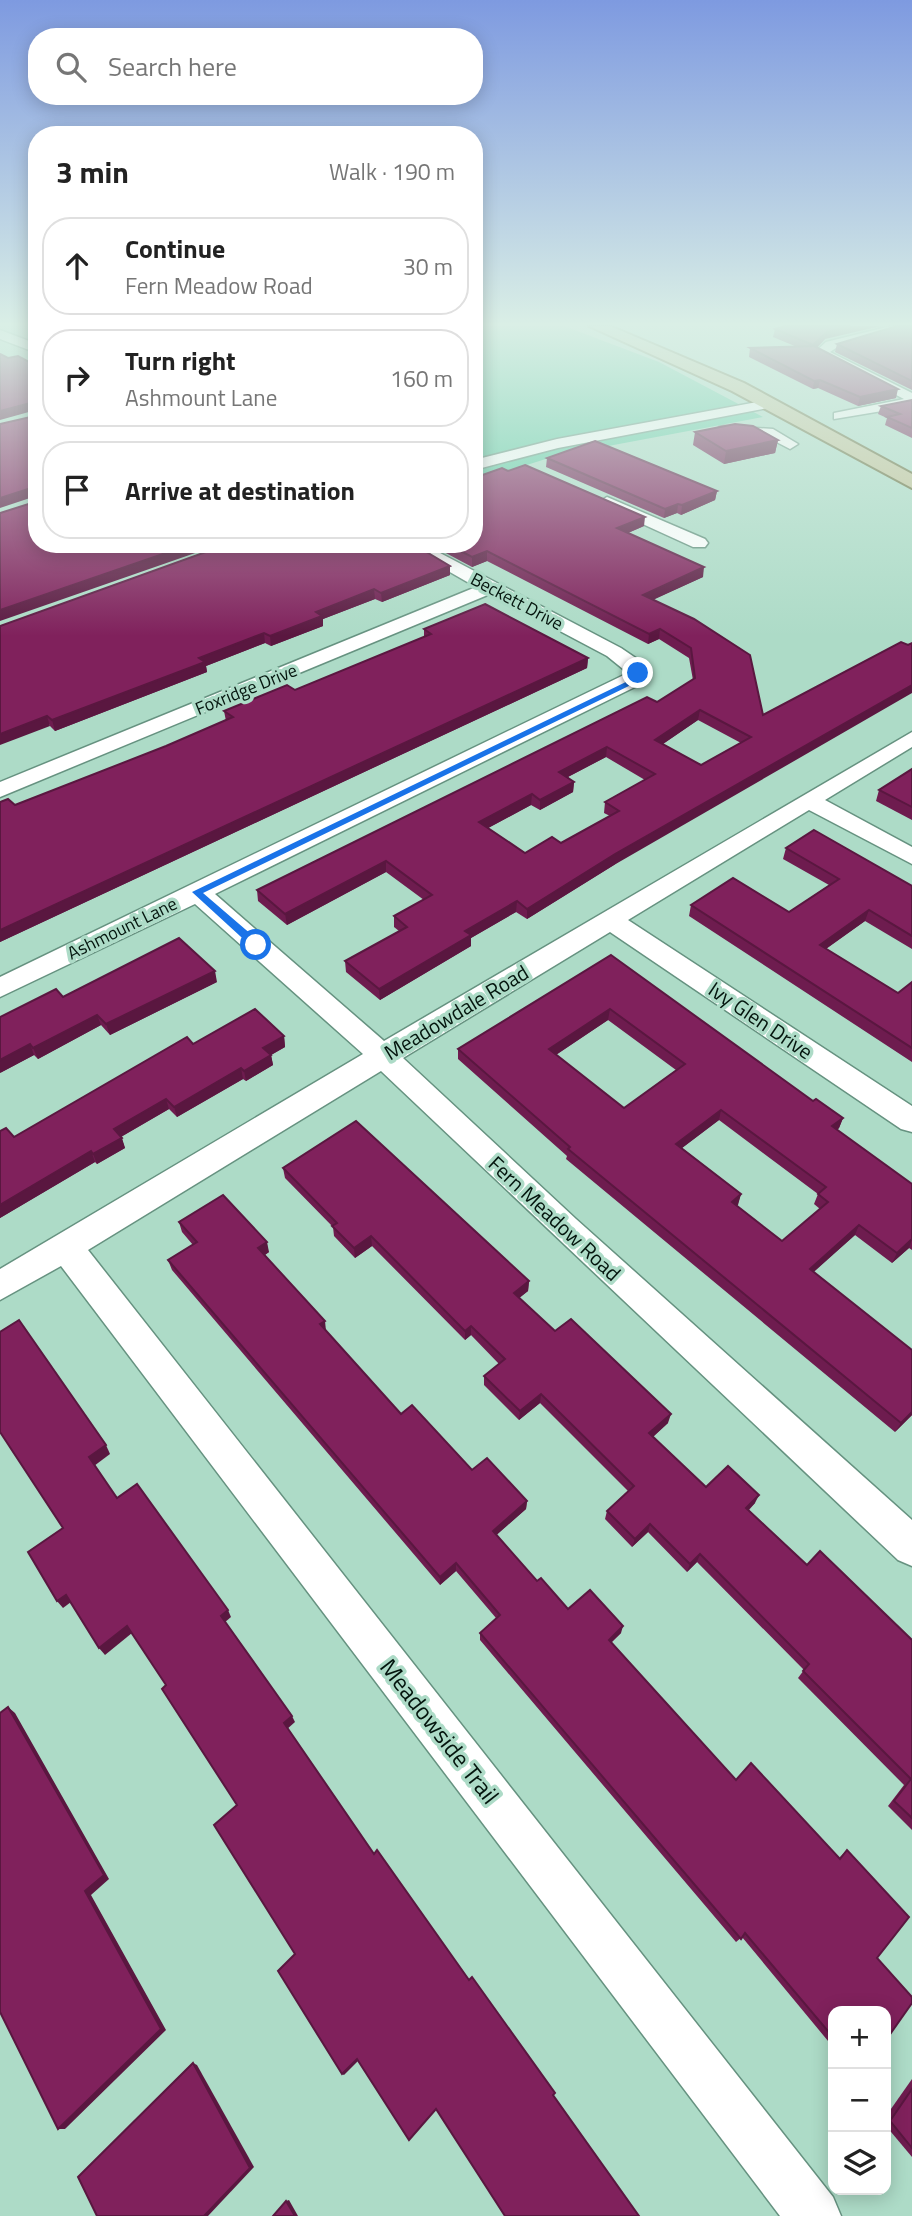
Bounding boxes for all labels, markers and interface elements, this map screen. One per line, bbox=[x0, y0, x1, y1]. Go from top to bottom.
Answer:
search box bbox=[28, 28, 483, 105]
text: Search here bbox=[108, 47, 237, 86]
icon: search bbox=[52, 48, 90, 86]
text: 3 min bbox=[56, 149, 129, 195]
text: Walk · 190 m bbox=[329, 154, 455, 189]
text: Continue bbox=[125, 229, 225, 268]
icon: ahead bbox=[58, 247, 96, 285]
text: 30 m bbox=[403, 249, 453, 284]
text: Fern Meadow Road bbox=[125, 268, 313, 303]
text: Turn right bbox=[125, 341, 236, 380]
icon: right bbox=[58, 359, 96, 397]
text: 160 m bbox=[390, 361, 453, 396]
text: Ashmount Lane bbox=[125, 380, 277, 415]
icon: arrive bbox=[58, 471, 96, 509]
text: Arrive at destination bbox=[125, 471, 355, 510]
street label: Beckett Drive bbox=[466, 565, 568, 637]
street label: Foxridge Drive bbox=[191, 656, 301, 722]
route end bbox=[622, 657, 653, 688]
street label: Ashmount Lane bbox=[63, 890, 181, 966]
route start bbox=[240, 929, 271, 960]
street label: Meadowdale Road bbox=[378, 956, 534, 1068]
street label: Ivy Glen Drive bbox=[702, 973, 820, 1067]
street label: Fern Meadow Road bbox=[481, 1148, 629, 1288]
street label: Meadowside Trail bbox=[372, 1651, 508, 1811]
map controls bbox=[828, 2006, 891, 2195]
button: + bbox=[828, 2006, 891, 2069]
button: − bbox=[828, 2069, 891, 2132]
button: layers bbox=[828, 2132, 891, 2195]

